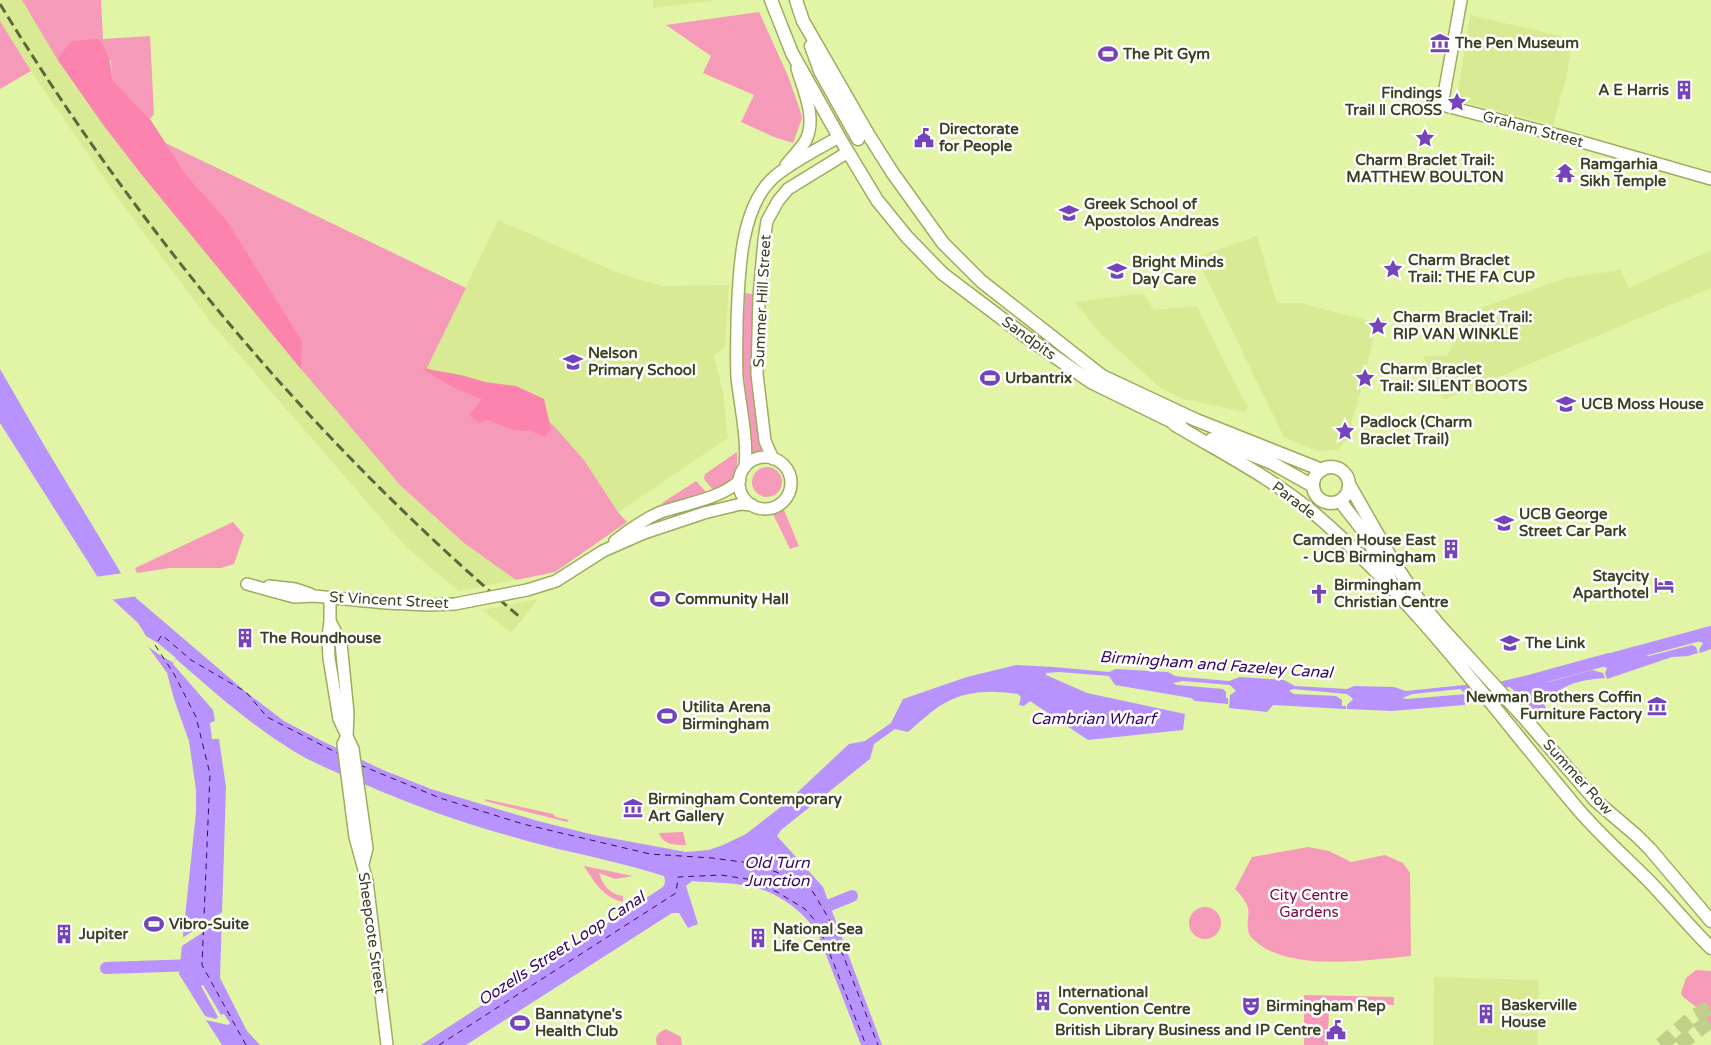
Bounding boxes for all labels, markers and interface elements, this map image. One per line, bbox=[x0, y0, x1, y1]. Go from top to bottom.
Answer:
museum icon: The Pen Museum bbox=[1429, 32, 1451, 54]
place label: The Pen Museum bbox=[1454, 34, 1579, 52]
sports icon: The Pit Gym bbox=[1097, 43, 1119, 65]
place label: The Pit Gym bbox=[1122, 45, 1210, 64]
building icon: A E Harris bbox=[1673, 79, 1695, 101]
place label: A E Harris bbox=[1598, 81, 1669, 99]
place label: Findings Trail ‖ CROSS bbox=[1344, 84, 1442, 119]
place icon: Findings Trail ‖ CROSS bbox=[1446, 91, 1468, 113]
street label: Graham Street bbox=[1481, 107, 1586, 151]
place label: Directorate for People bbox=[938, 120, 1019, 156]
public building icon: Directorate for People bbox=[913, 127, 935, 149]
place icon: Charm Braclet Trail: MATTHEW BOULTON bbox=[1414, 127, 1436, 149]
place label: Charm Braclet Trail: MATTHEW BOULTON bbox=[1346, 151, 1504, 186]
place label: Ramgarhia Sikh Temple bbox=[1580, 155, 1667, 191]
temple icon: Ramgarhia Sikh Temple bbox=[1554, 162, 1576, 184]
place label: Greek School of Apostolos Andreas bbox=[1084, 195, 1219, 231]
school or university icon: Greek School of Apostolos Andreas bbox=[1058, 202, 1080, 224]
street label: Summer Hill Street bbox=[750, 234, 774, 368]
place label: Charm Braclet Trail: THE FA CUP bbox=[1407, 251, 1535, 286]
place label: Bright Minds Day Care bbox=[1132, 253, 1224, 289]
place icon: Charm Braclet Trail: THE FA CUP bbox=[1382, 258, 1404, 280]
school or university icon: Bright Minds Day Care bbox=[1106, 260, 1128, 282]
place label: Charm Braclet Trail: RIP VAN WINKLE bbox=[1393, 308, 1533, 343]
street label: Sandpits bbox=[998, 312, 1060, 364]
place icon: Charm Braclet Trail: RIP VAN WINKLE bbox=[1367, 315, 1389, 337]
place label: Nelson Primary School bbox=[588, 344, 696, 380]
school or university icon: Nelson Primary School bbox=[562, 351, 584, 373]
place label: Charm Braclet Trail: SILENT BOOTS bbox=[1379, 360, 1527, 395]
sports icon: Urbantrix bbox=[979, 367, 1001, 389]
place icon: Charm Braclet Trail: SILENT BOOTS bbox=[1354, 367, 1376, 389]
place label: Urbantrix bbox=[1005, 369, 1072, 387]
school or university icon: UCB Moss House bbox=[1555, 393, 1577, 415]
place label: UCB Moss House bbox=[1581, 395, 1704, 413]
place label: Padlock (Charm Braclet Trail) bbox=[1360, 413, 1472, 448]
place icon: Padlock (Charm Braclet Trail) bbox=[1334, 420, 1356, 442]
street label: Parade bbox=[1269, 478, 1319, 522]
place label: UCB George Street Car Park bbox=[1519, 505, 1626, 540]
school or university icon: UCB George Street Car Park bbox=[1493, 512, 1515, 534]
place label: Camden House East - UCB Birmingham bbox=[1293, 531, 1436, 567]
building icon: Camden House East - UCB Birmingham bbox=[1440, 538, 1462, 560]
place label: Staycity Aparthotel bbox=[1572, 567, 1649, 603]
hotel icon: Staycity Aparthotel bbox=[1653, 574, 1675, 596]
place label: Birmingham Christian Centre bbox=[1334, 576, 1449, 611]
church icon: Birmingham Christian Centre bbox=[1308, 583, 1330, 605]
street label: St Vincent Street bbox=[329, 588, 449, 612]
sports icon: Community Hall bbox=[649, 588, 671, 610]
place label: Community Hall bbox=[675, 590, 789, 609]
building icon: The Roundhouse bbox=[234, 627, 256, 649]
place label: The Roundhouse bbox=[259, 629, 382, 647]
school or university icon: The Link bbox=[1499, 632, 1521, 654]
place label: The Link bbox=[1524, 634, 1585, 652]
water label: Birmingham and Fazeley Canal bbox=[1099, 647, 1335, 683]
place label: Newman Brothers Coffin Furniture Factory bbox=[1466, 688, 1642, 724]
museum icon: Newman Brothers Coffin Furniture Factory bbox=[1646, 695, 1668, 717]
place label: Utilita Arena Birmingham bbox=[682, 698, 771, 734]
sports icon: Utilita Arena Birmingham bbox=[656, 705, 678, 727]
water label: Cambrian Wharf bbox=[1030, 709, 1158, 729]
street label: Summer Row bbox=[1539, 735, 1617, 819]
place label: Birmingham Contemporary Art Gallery bbox=[648, 790, 842, 826]
museum icon: Birmingham Contemporary Art Gallery bbox=[622, 797, 644, 819]
water label: Old Turn Junction bbox=[744, 853, 811, 891]
street label: Sheepcote Street bbox=[355, 871, 389, 995]
water label: Oozells Street Loop Canal bbox=[474, 886, 650, 1010]
park label: City Centre Gardens bbox=[1269, 886, 1349, 921]
sports icon: Vibro-Suite bbox=[143, 913, 165, 935]
place label: Vibro-Suite bbox=[169, 915, 250, 933]
place label: National Sea Life Centre bbox=[773, 920, 863, 955]
building icon: Jupiter bbox=[53, 923, 75, 945]
place label: Jupiter bbox=[78, 925, 128, 944]
building icon: National Sea Life Centre bbox=[747, 927, 769, 949]
place label: International Convention Centre bbox=[1058, 983, 1191, 1018]
building icon: International Convention Centre bbox=[1032, 990, 1054, 1012]
theatre icon: Birmingham Rep bbox=[1240, 995, 1262, 1017]
place label: Baskerville House bbox=[1501, 996, 1577, 1031]
place label: Birmingham Rep bbox=[1266, 997, 1386, 1016]
building icon: Baskerville House bbox=[1475, 1003, 1497, 1025]
place label: Bannatyne's Health Club bbox=[535, 1005, 622, 1040]
sports icon: Bannatyne's Health Club bbox=[509, 1012, 531, 1034]
public building icon: British Library Business and IP Centre bbox=[1325, 1019, 1347, 1041]
place label: British Library Business and IP Centre bbox=[1055, 1021, 1322, 1040]

